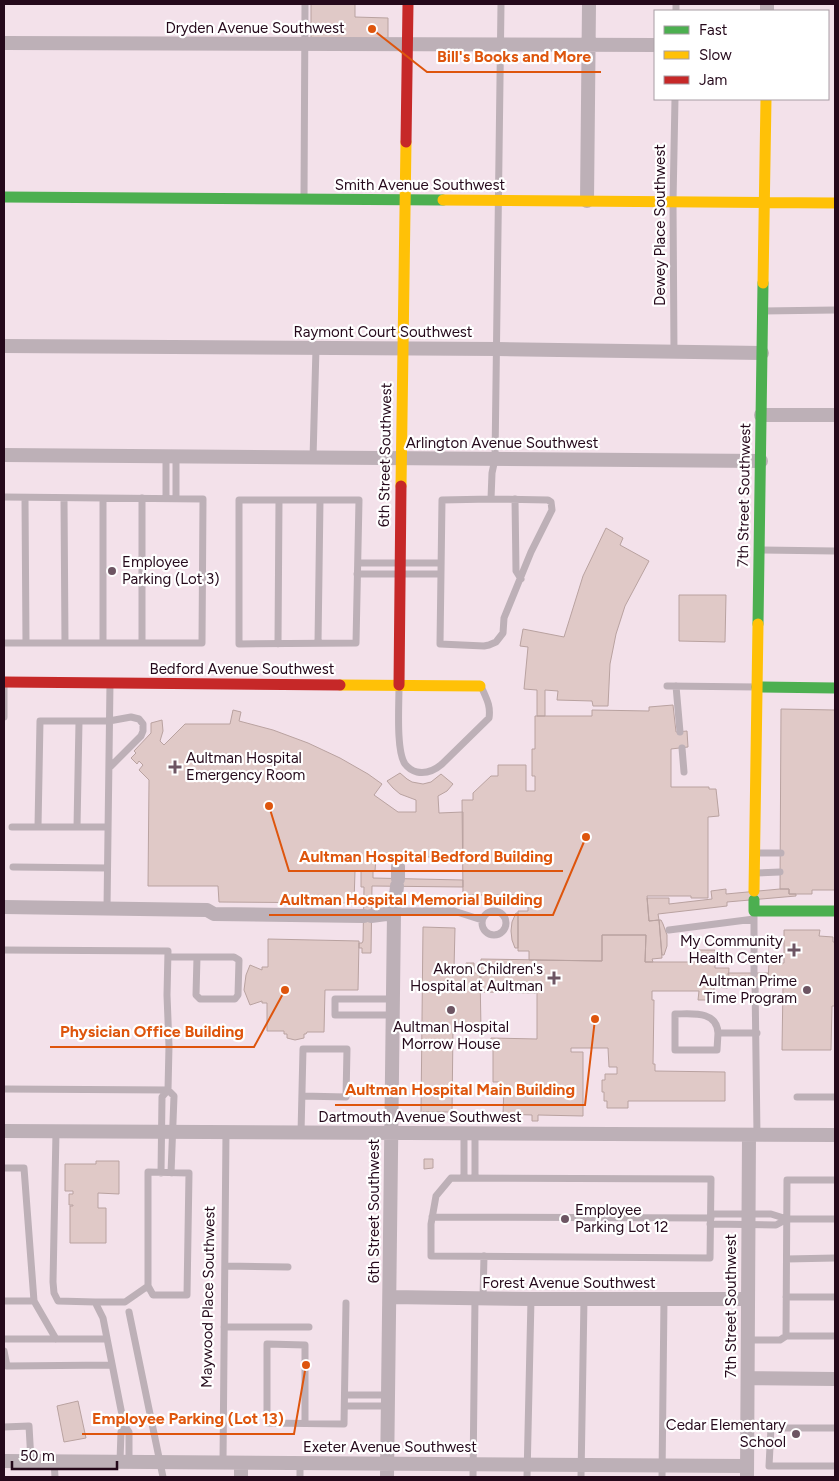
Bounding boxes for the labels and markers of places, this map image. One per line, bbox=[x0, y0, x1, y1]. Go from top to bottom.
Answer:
callout: Bill's Books and More bbox=[427, 41, 601, 72]
place label: Employee Parking (Lot 3) bbox=[122, 553, 220, 588]
marker: Employee Parking (Lot 3) bbox=[106, 565, 118, 577]
place label: Aultman Hospital Emergency Room bbox=[186, 749, 305, 784]
marker: Aultman Hospital Emergency Room bbox=[168, 760, 182, 774]
callout: Aultman Hospital Bedford Building bbox=[289, 840, 563, 871]
callout: Aultman Hospital Memorial Building bbox=[269, 884, 553, 915]
place label: My Community Health Center bbox=[680, 932, 783, 967]
marker: My Community Health Center bbox=[787, 943, 801, 957]
place label: Akron Children's Hospital at Aultman bbox=[410, 960, 543, 995]
marker: Akron Children's Hospital at Aultman bbox=[547, 971, 561, 985]
place label: Aultman Prime Time Program bbox=[699, 972, 797, 1007]
marker: Aultman Prime Time Program bbox=[801, 984, 813, 996]
marker: Aultman Hospital Morrow House bbox=[445, 1004, 457, 1016]
callout: Physician Office Building bbox=[50, 1016, 254, 1047]
place label: Aultman Hospital Morrow House bbox=[393, 1018, 509, 1053]
callout: Aultman Hospital Main Building bbox=[335, 1074, 585, 1105]
place label: Employee Parking Lot 12 bbox=[575, 1201, 668, 1236]
marker: Employee Parking Lot 12 bbox=[559, 1213, 571, 1225]
callout: Employee Parking (Lot 13) bbox=[82, 1403, 294, 1434]
place label: Cedar Elementary School bbox=[666, 1416, 786, 1451]
marker: Cedar Elementary School bbox=[790, 1428, 802, 1440]

